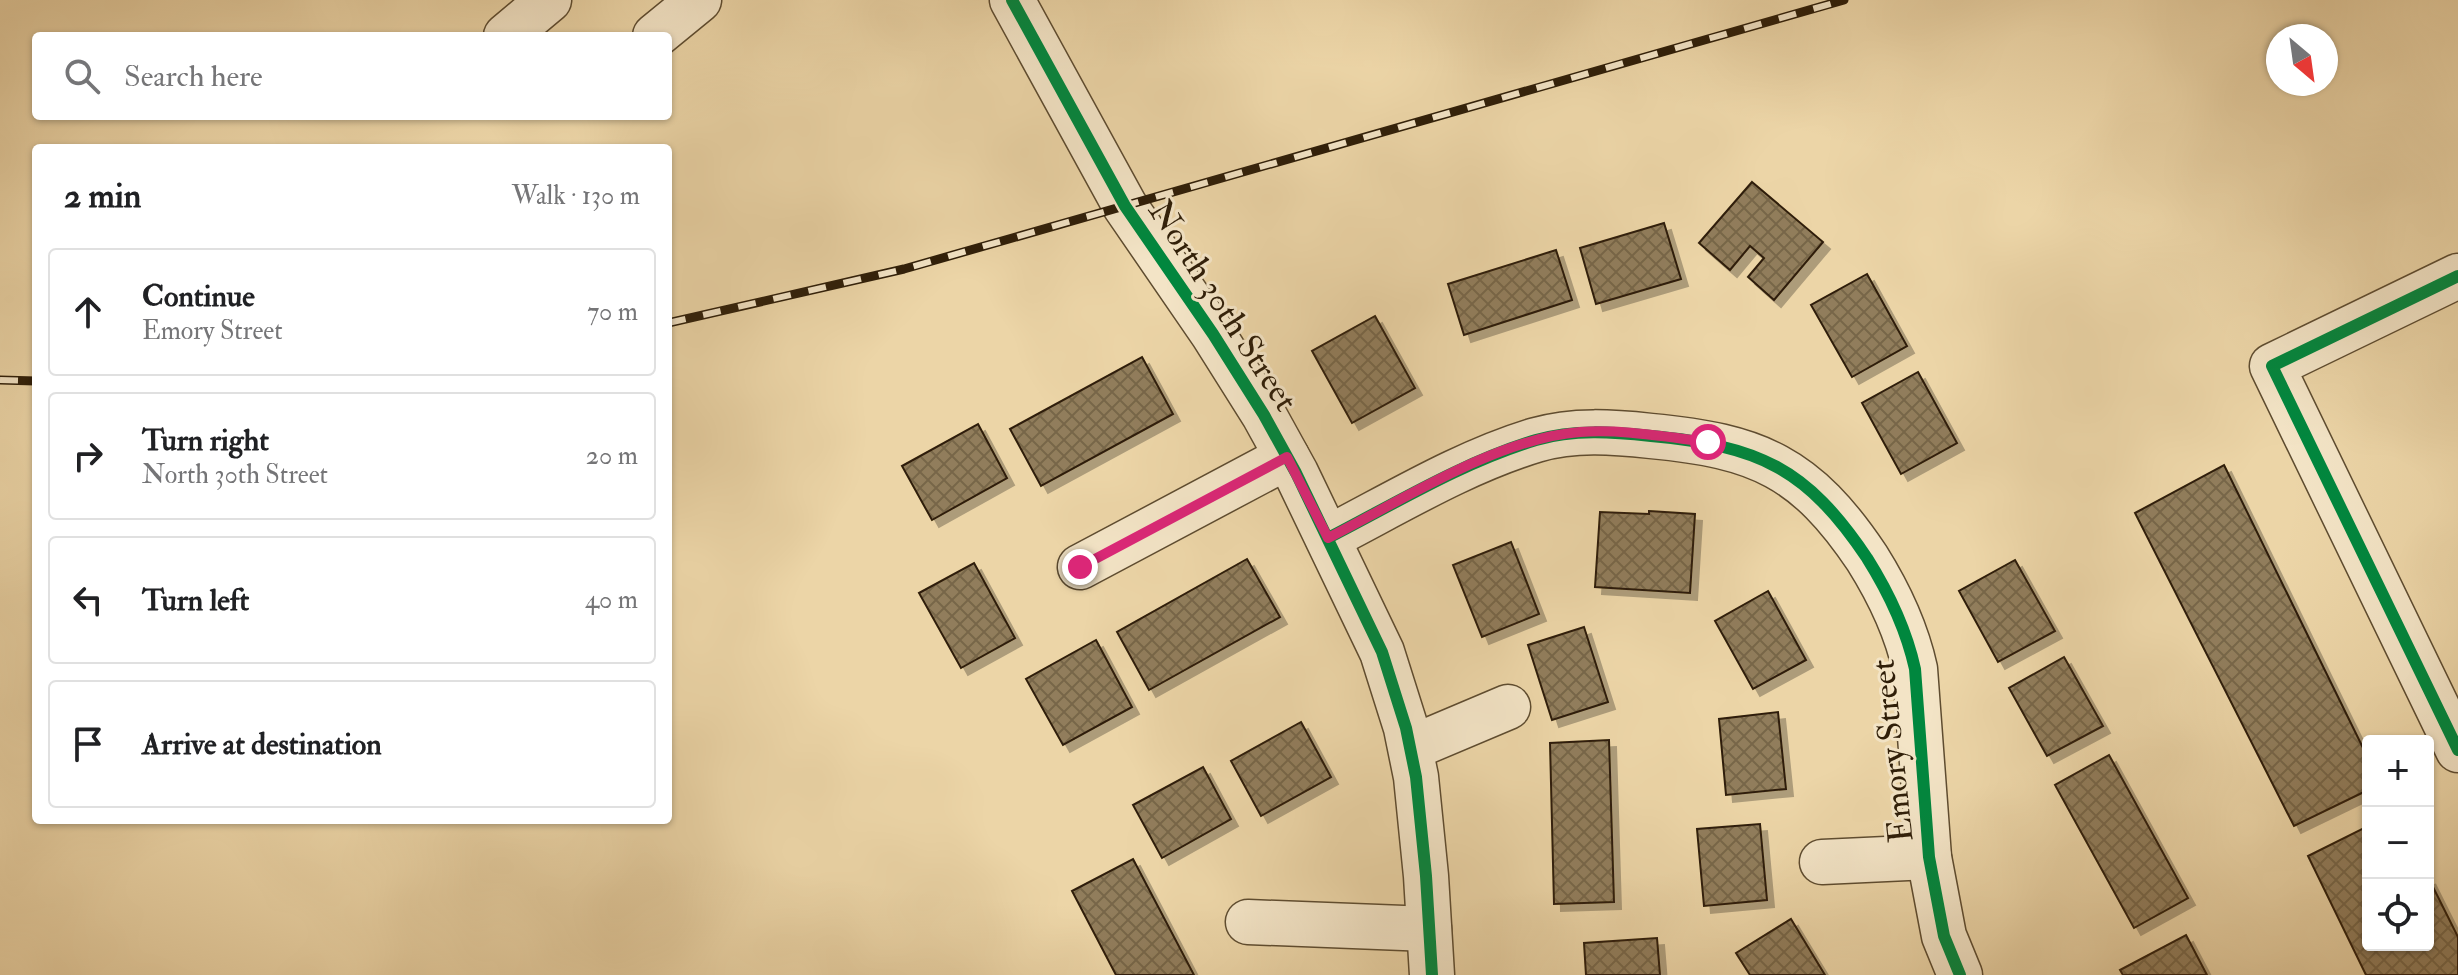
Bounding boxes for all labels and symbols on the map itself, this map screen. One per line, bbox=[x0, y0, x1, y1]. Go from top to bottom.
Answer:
north arrow bbox=[2266, 24, 2338, 96]
street label: North 30th Street bbox=[1138, 192, 1307, 419]
route start bbox=[1690, 424, 1726, 460]
route end bbox=[1062, 549, 1098, 585]
street label: Emory Street bbox=[1862, 657, 1923, 845]

